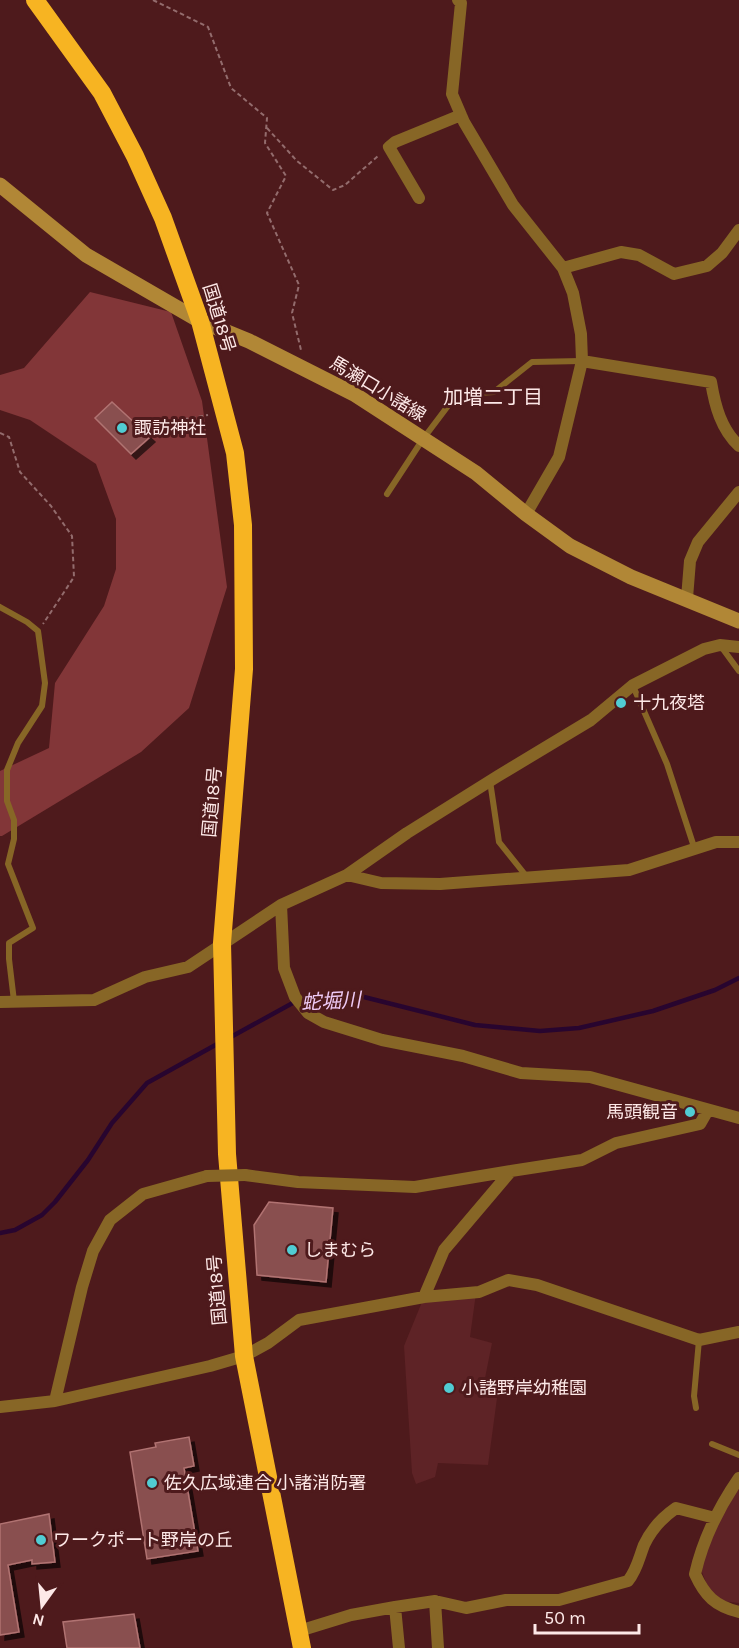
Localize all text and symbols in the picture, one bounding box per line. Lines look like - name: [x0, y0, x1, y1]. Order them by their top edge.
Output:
- street label: 国道18号: [198, 281, 240, 355]
- street label: 馬瀬口小諸線: [326, 352, 430, 426]
- district label: 加増二丁目: [443, 386, 543, 409]
- place label: 諏訪神社: [134, 417, 206, 439]
- marker: 諏訪神社: [115, 421, 129, 435]
- place label: 十九夜塔: [633, 692, 705, 714]
- marker: 十九夜塔: [614, 696, 628, 710]
- street label: 国道18号: [198, 766, 226, 838]
- water label: 蛇堀川: [300, 988, 364, 1015]
- place label: 馬頭観音: [606, 1101, 678, 1123]
- marker: 馬頭観音: [683, 1105, 697, 1119]
- place label: しまむら: [304, 1239, 376, 1261]
- marker: しまむら: [285, 1243, 299, 1257]
- street label: 国道18号: [203, 1254, 231, 1326]
- place label: 小諸野岸幼稚園: [461, 1377, 587, 1399]
- marker: 小諸野岸幼稚園: [442, 1381, 456, 1395]
- place label: 佐久広域連合 小諸消防署: [164, 1472, 366, 1494]
- marker: 佐久広域連合 小諸消防署: [145, 1476, 159, 1490]
- place label: ワークポート野岸の丘: [53, 1529, 233, 1551]
- marker: ワークポート野岸の丘: [34, 1533, 48, 1547]
- north arrow: [12, 1576, 72, 1636]
- scale bar: [535, 1597, 638, 1635]
- text: 50 m: [544, 1607, 586, 1629]
- text: N: [30, 1609, 46, 1631]

